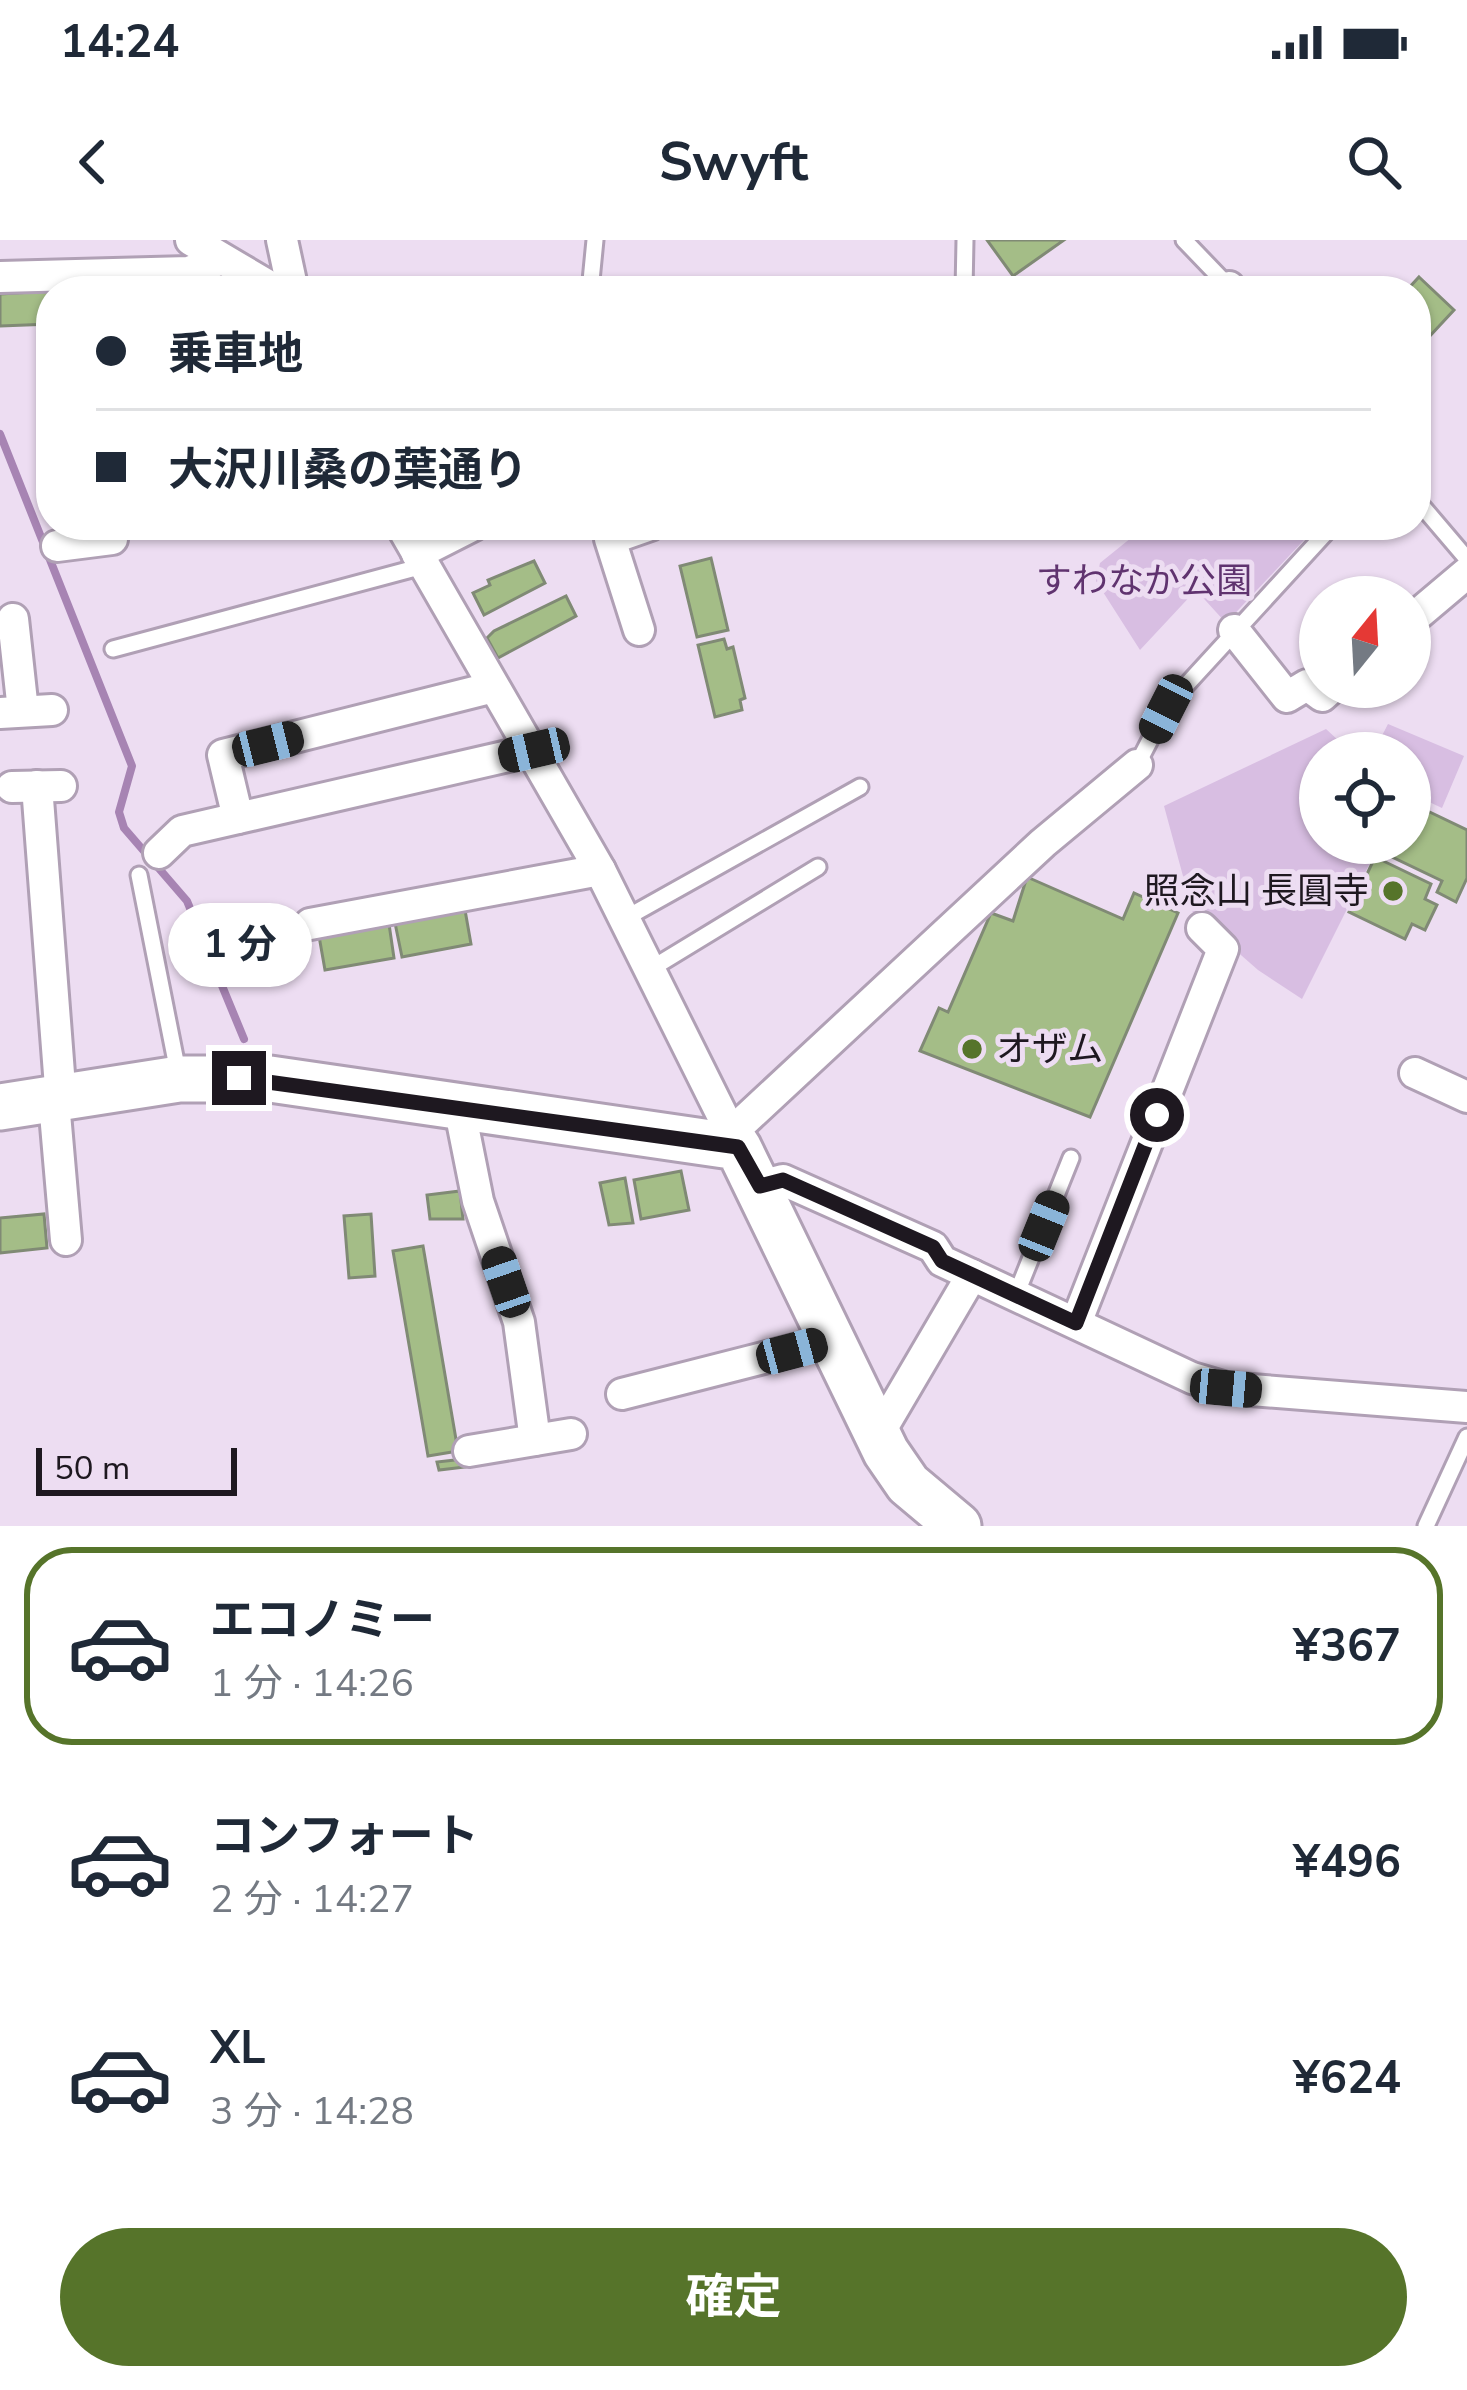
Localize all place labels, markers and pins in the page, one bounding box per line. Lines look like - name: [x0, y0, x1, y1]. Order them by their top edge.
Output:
- place label: 照念山 長圓寺: [1144, 867, 1369, 916]
- marker: 照念山 長圓寺: [1380, 878, 1406, 904]
- place label: オザム: [996, 1025, 1103, 1074]
- marker: オザム: [959, 1036, 985, 1062]

